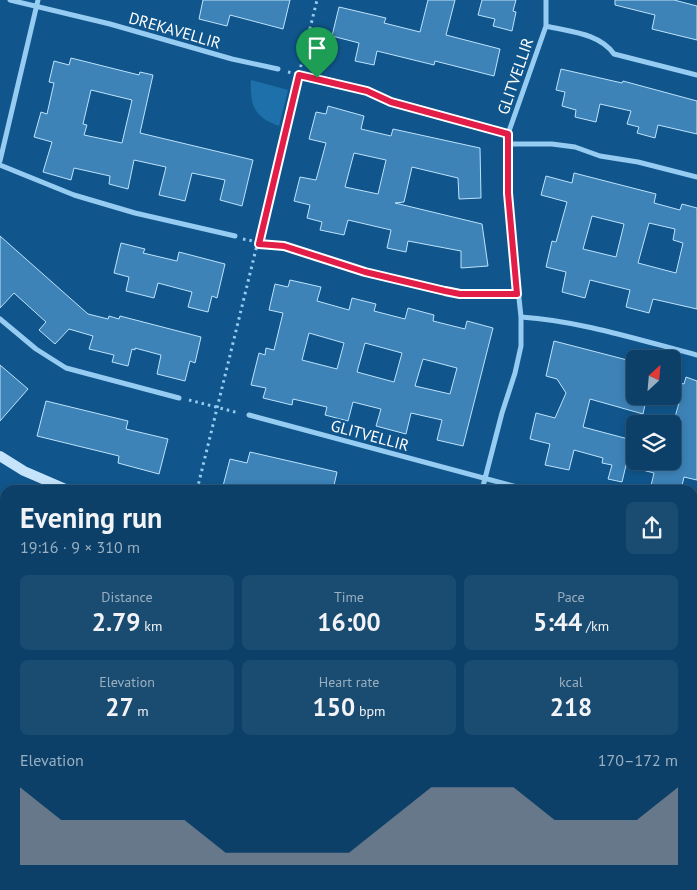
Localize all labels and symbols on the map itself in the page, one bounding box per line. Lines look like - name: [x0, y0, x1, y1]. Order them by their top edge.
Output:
- street label: DREKAVELLIR: [127, 7, 223, 53]
- pin: [296, 27, 338, 78]
- street label: GLITVELLIR: [493, 35, 537, 117]
- north arrow: [626, 350, 681, 405]
- street label: GLITVELLIR: [329, 415, 411, 455]

